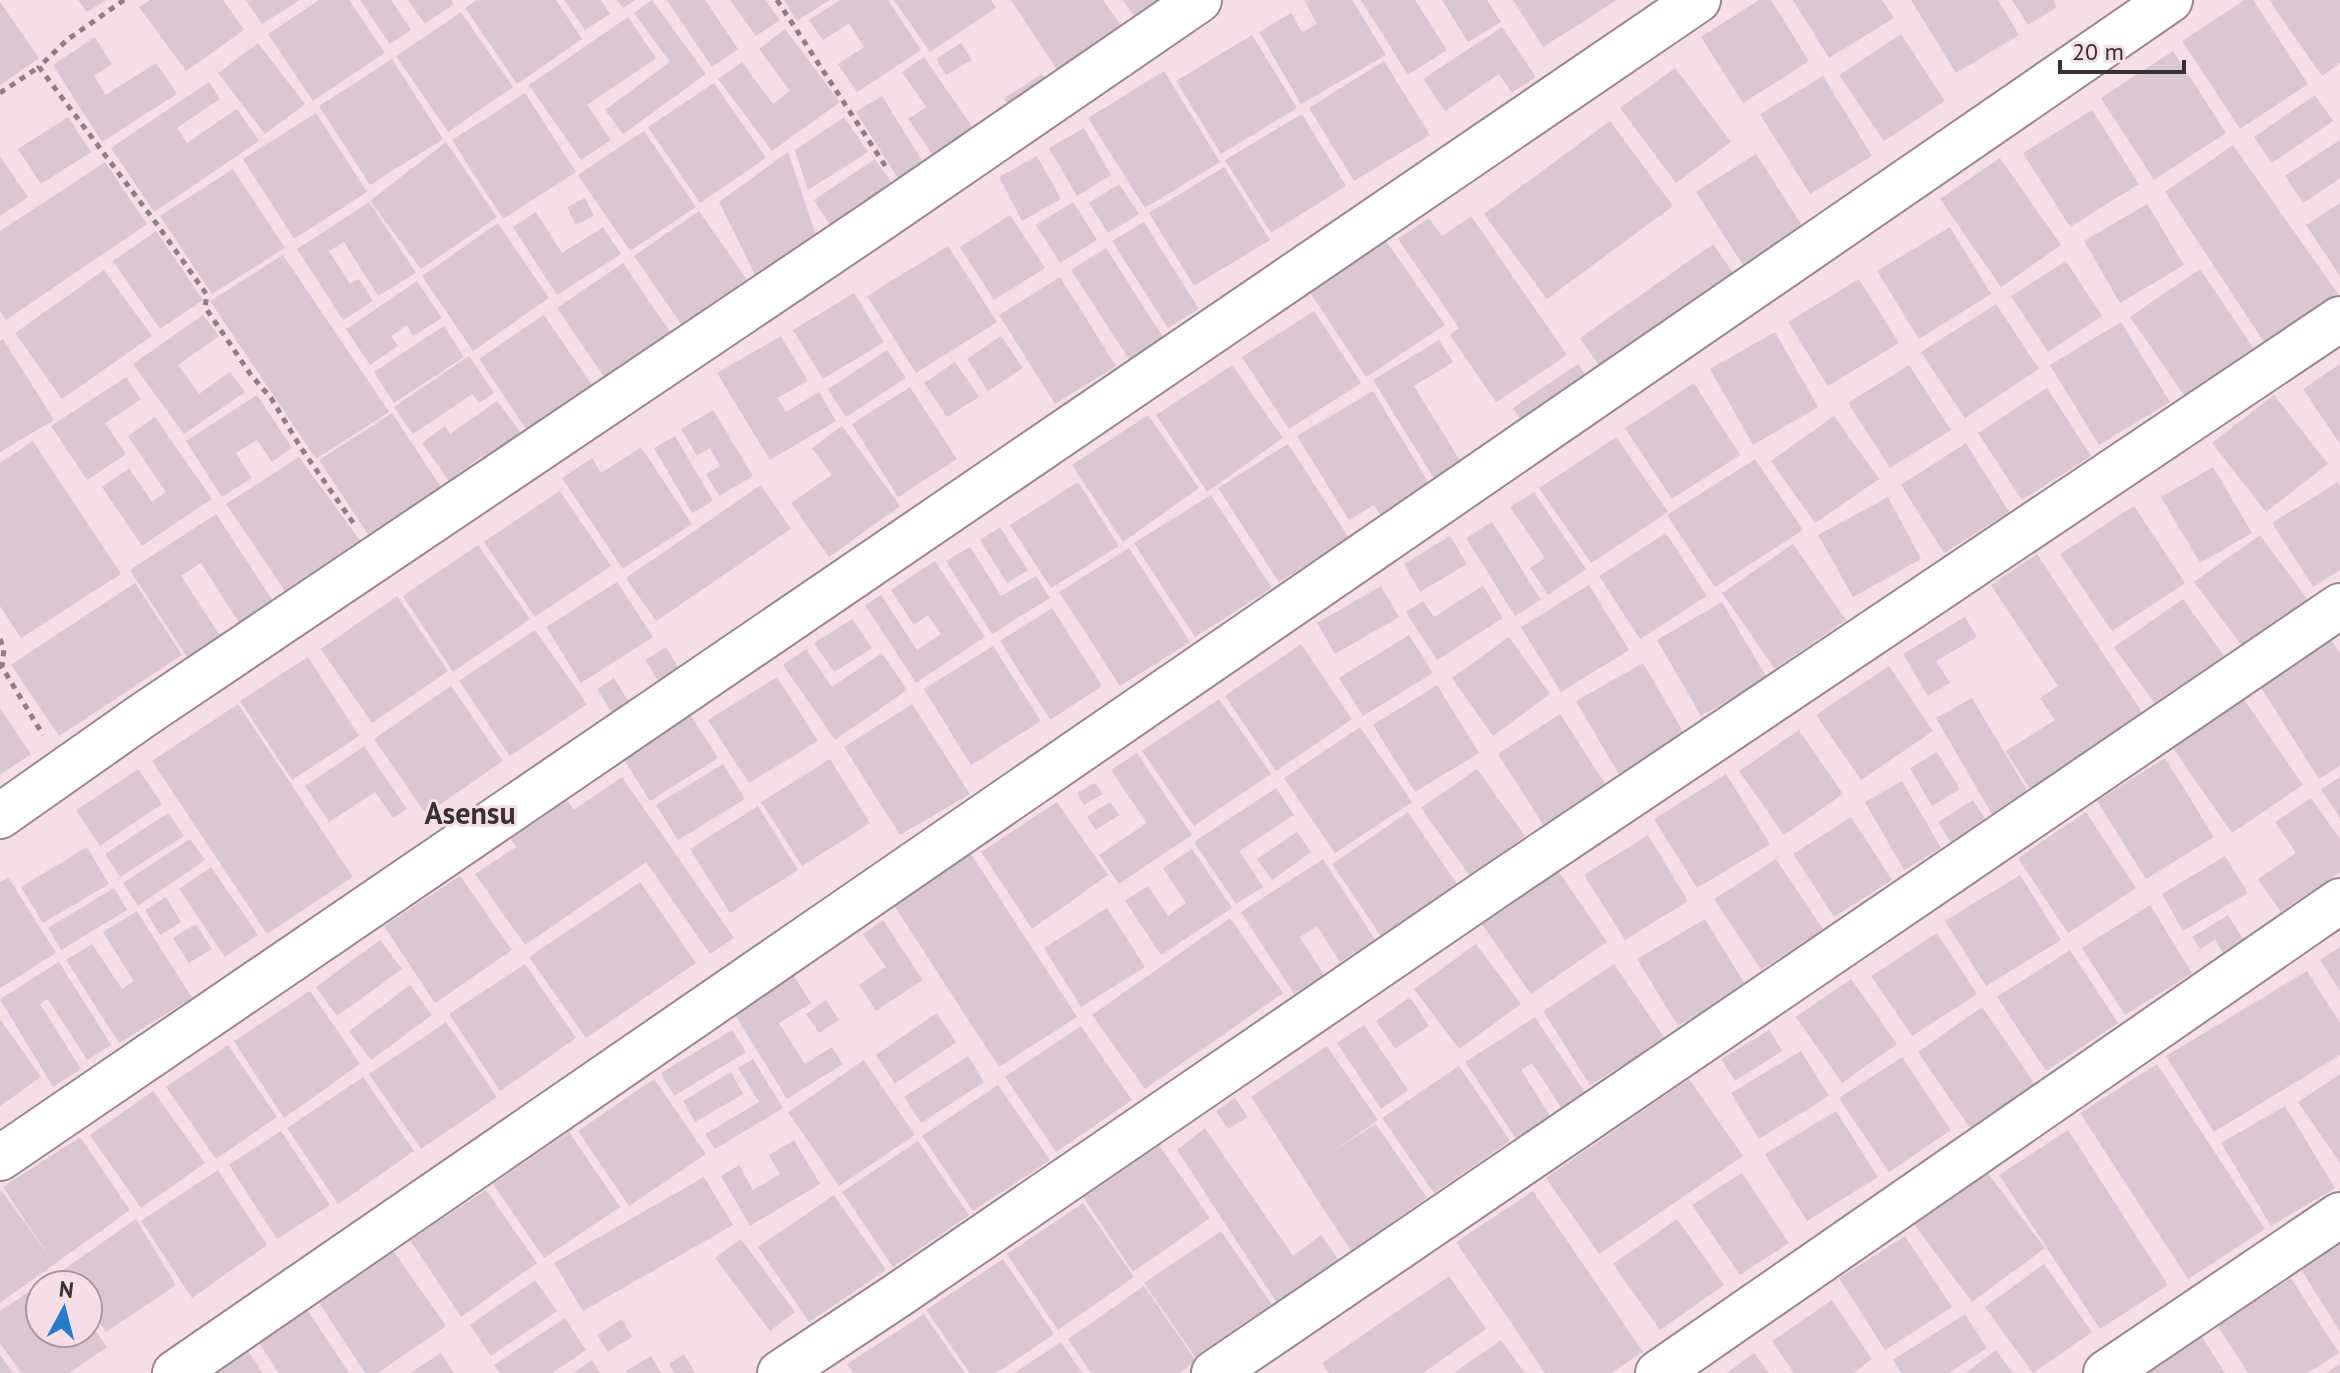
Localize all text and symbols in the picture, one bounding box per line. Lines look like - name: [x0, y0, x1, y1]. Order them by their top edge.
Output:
- scale bar: [2060, 24, 2184, 74]
- text: 20 m: [2072, 36, 2124, 67]
- district label: Asensu: [424, 793, 516, 832]
- north arrow: [24, 1269, 104, 1349]
- text: N: [58, 1274, 75, 1304]

